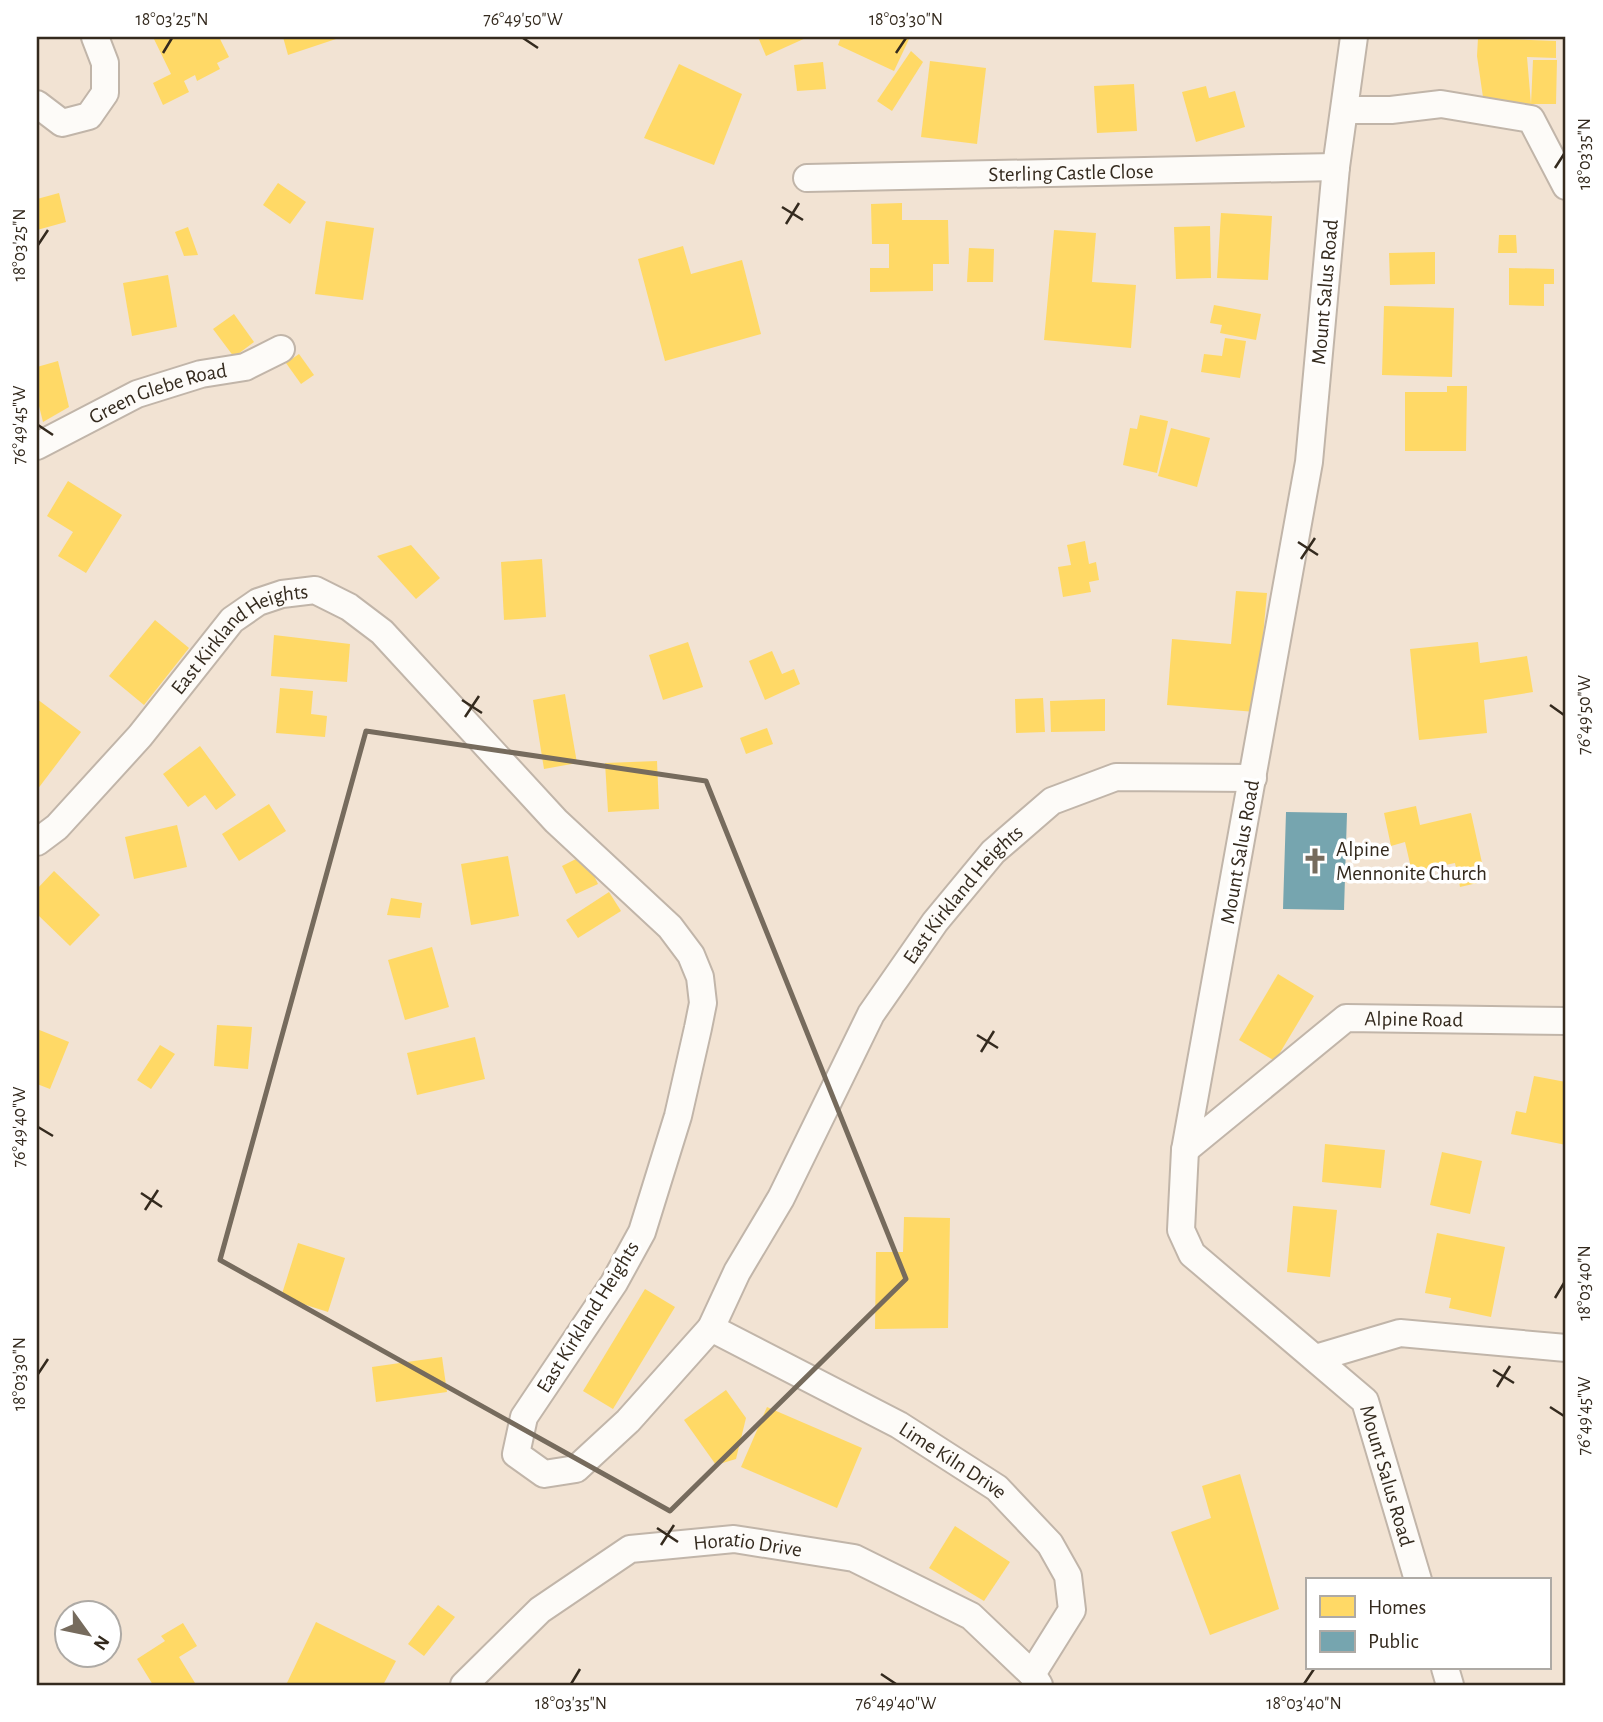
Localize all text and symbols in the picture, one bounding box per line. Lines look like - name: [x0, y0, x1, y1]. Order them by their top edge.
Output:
- text: 18°03'25"N: [136, 11, 208, 29]
- text: 76°49'50"W: [483, 11, 563, 29]
- text: 18°03'30"N: [869, 11, 943, 29]
- text: 18°03'35"N: [1576, 118, 1594, 190]
- street label: Sterling Castle Close: [988, 160, 1154, 185]
- text: 18°03'25"N: [11, 209, 29, 281]
- street label: Mount Salus Road: [1308, 218, 1342, 366]
- street label: Green Glebe Road: [86, 360, 228, 428]
- text: 76°49'45"W: [11, 386, 29, 464]
- street label: East Kirkland Heights: [167, 580, 309, 698]
- text: 76°49'50"W: [1576, 675, 1594, 755]
- street label: Mount Salus Road: [1217, 778, 1263, 926]
- street label: East Kirkland Heights: [899, 821, 1027, 968]
- place label: Alpine Mennonite Church: [1336, 839, 1487, 884]
- church icon: Alpine Mennonite Church: [1300, 846, 1330, 876]
- street label: Alpine Road: [1364, 1008, 1464, 1030]
- text: 76°49'40"W: [11, 1087, 29, 1167]
- street label: East Kirkland Heights: [533, 1237, 643, 1397]
- text: 18°03'40"N: [1576, 1245, 1594, 1321]
- text: 18°03'30"N: [11, 1337, 29, 1411]
- text: 76°49'45"W: [1576, 1377, 1594, 1455]
- street label: Mount Salus Road: [1356, 1403, 1418, 1549]
- street label: Lime Kiln Drive: [896, 1418, 1011, 1502]
- street label: Horatio Drive: [692, 1529, 804, 1560]
- legend: [1306, 1578, 1550, 1670]
- text: Homes: [1368, 1597, 1426, 1618]
- north arrow: [52, 1600, 122, 1670]
- text: Public: [1368, 1631, 1418, 1652]
- text: N: [89, 1632, 113, 1653]
- text: 18°03'35"N: [535, 1695, 607, 1713]
- text: 76°49'40"W: [856, 1695, 936, 1713]
- text: 18°03'40"N: [1266, 1695, 1342, 1713]

